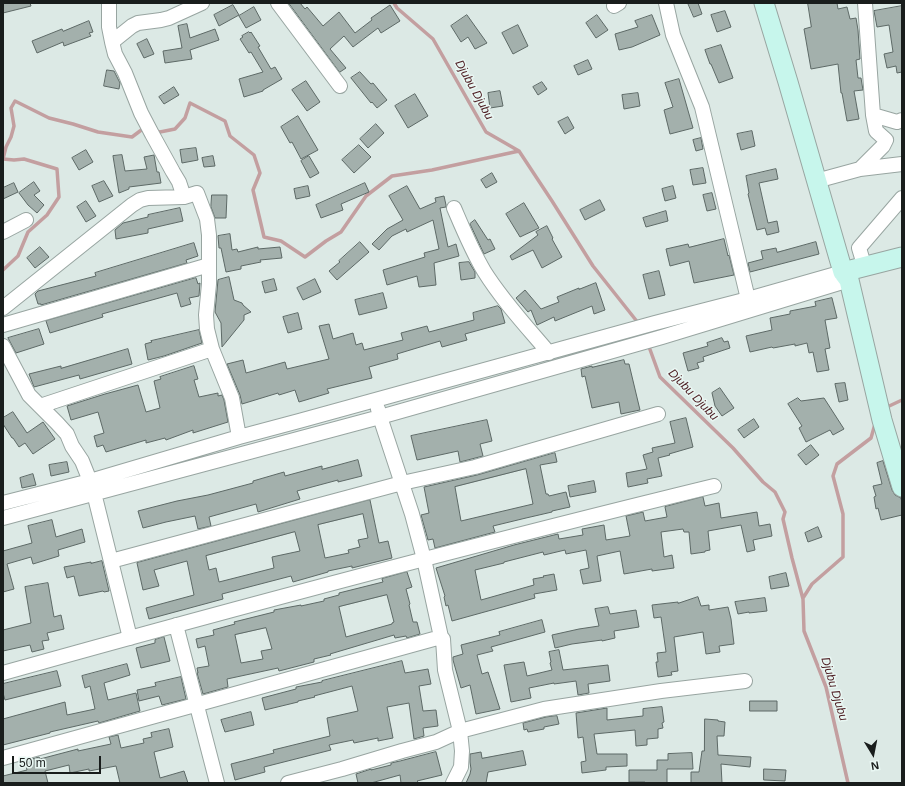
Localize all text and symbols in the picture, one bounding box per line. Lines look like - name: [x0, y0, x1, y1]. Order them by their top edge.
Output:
- water label: Djubu Djubu: [452, 58, 496, 122]
- water label: Djubu Djubu: [665, 366, 721, 424]
- water label: Djubu Djubu: [817, 655, 851, 723]
- north arrow: [853, 734, 893, 774]
- scale bar: [14, 748, 103, 774]
- text: 50 m: [19, 756, 46, 770]
- text: N: [870, 759, 880, 772]

